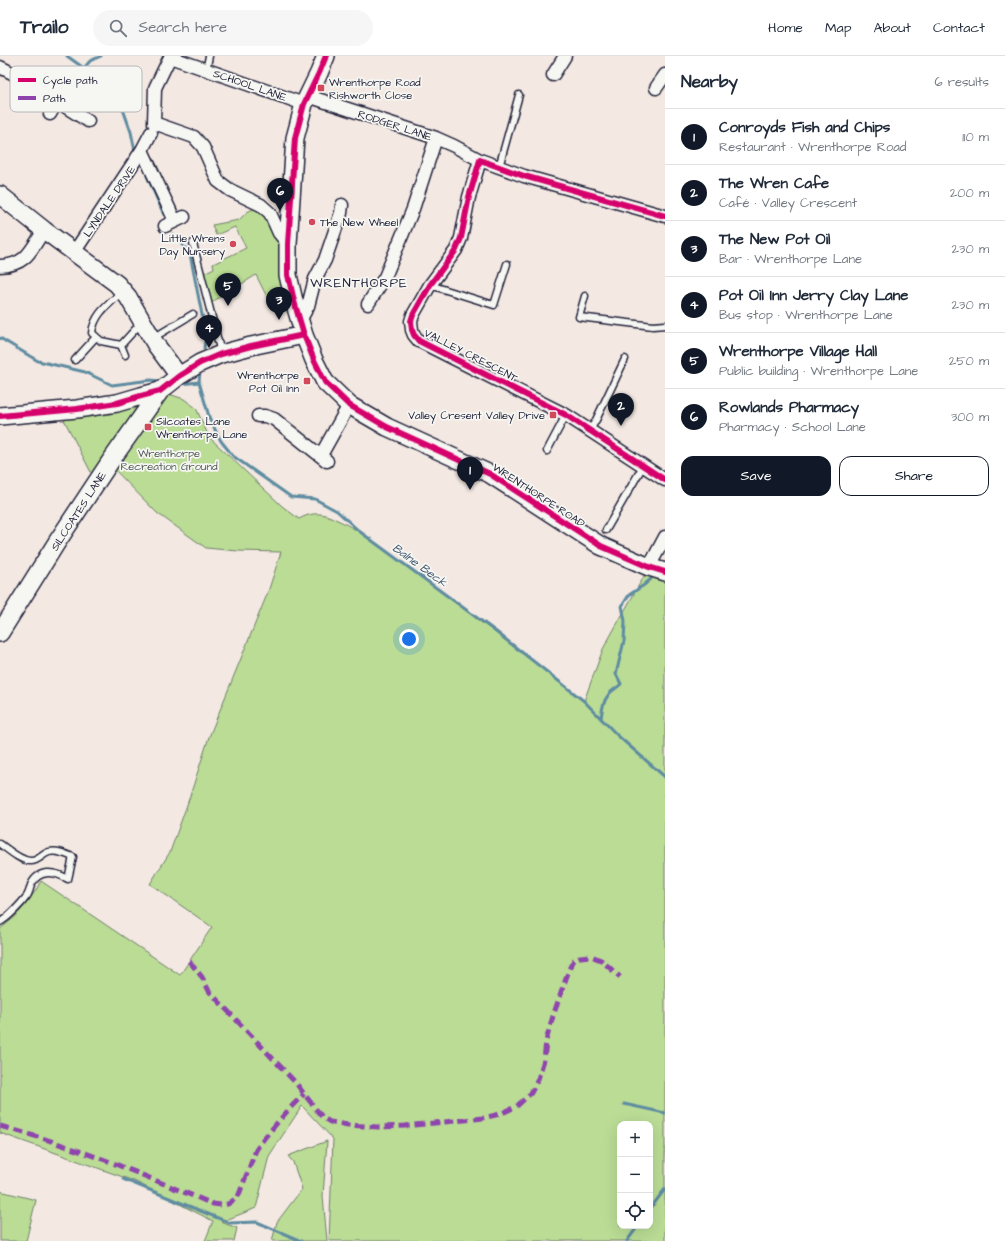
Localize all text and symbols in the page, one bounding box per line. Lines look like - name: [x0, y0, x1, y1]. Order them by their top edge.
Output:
- search box: [93, 10, 373, 46]
- text: Trailo: [20, 14, 69, 41]
- icon: search: [107, 17, 129, 39]
- text: Search here: [139, 17, 227, 38]
- text: Home: [768, 18, 803, 38]
- text: Map: [825, 18, 851, 38]
- text: About: [873, 18, 911, 38]
- text: Contact: [933, 18, 985, 38]
- legend: [10, 66, 142, 112]
- street label: SCHOOL LANE: [211, 66, 289, 105]
- text: Nearby: [681, 70, 738, 94]
- text: Cycle path: [43, 73, 98, 89]
- text: 6 results: [934, 73, 989, 91]
- place label: Wrenthorpe Road Rishworth Close: [329, 75, 421, 103]
- marker: Wrenthorpe Road Rishworth Close: [316, 83, 326, 93]
- text: Path: [43, 91, 66, 106]
- street label: RODGER LANE: [356, 106, 434, 145]
- text: Conroyds Fish and Chips: [719, 117, 890, 138]
- text: 1: [693, 128, 695, 146]
- text: 110 m: [962, 128, 989, 146]
- text: Restaurant · Wrenthorpe Road: [719, 138, 907, 156]
- street label: LYNDALE DRIVE: [80, 162, 139, 240]
- text: The Wren Cafe: [719, 173, 829, 194]
- pin: 6: [267, 178, 293, 211]
- text: 2: [690, 184, 698, 202]
- text: 200 m: [950, 184, 989, 202]
- text: Café · Valley Crescent: [719, 194, 857, 212]
- place label: The New Wheel: [320, 215, 398, 230]
- marker: The New Wheel: [307, 217, 317, 227]
- text: The New Pot Oil: [719, 229, 830, 250]
- place label: Little Wrens Day Nursery: [160, 231, 225, 260]
- marker: Little Wrens Day Nursery: [228, 239, 238, 249]
- text: 3: [691, 240, 697, 258]
- text: 230 m: [951, 240, 989, 258]
- text: Bar · Wrenthorpe Lane: [719, 250, 862, 268]
- pin: 5: [215, 273, 241, 306]
- district label: WRENTHORPE: [310, 274, 408, 292]
- text: Pot Oil Inn Jerry Clay Lane: [719, 285, 908, 306]
- pin: 3: [266, 287, 292, 320]
- text: 4: [690, 296, 698, 314]
- text: 230 m: [951, 296, 989, 314]
- text: Bus stop · Wrenthorpe Lane: [719, 306, 893, 324]
- pin: 4: [196, 315, 222, 348]
- street label: VALLEY CRESCENT: [421, 325, 520, 386]
- text: Wrenthorpe Village Hall: [719, 341, 877, 362]
- text: 5: [689, 352, 699, 370]
- text: 250 m: [949, 352, 989, 370]
- text: Public building · Wrenthorpe Lane: [719, 362, 918, 380]
- place label: Wrenthorpe Pot Oil Inn: [237, 368, 299, 396]
- marker: Wrenthorpe Pot Oil Inn: [302, 376, 312, 386]
- pin: 2: [608, 393, 634, 426]
- text: Rowlands Pharmacy: [719, 397, 859, 418]
- place label: Valley Cresent Valley Drive: [408, 408, 545, 424]
- text: 6: [690, 408, 698, 426]
- text: 300 m: [951, 408, 989, 426]
- marker: Valley Cresent Valley Drive: [548, 410, 558, 420]
- place label: Silcoates Lane Wrenthorpe Lane: [156, 414, 247, 442]
- text: Pharmacy · School Lane: [719, 418, 866, 436]
- marker: Silcoates Lane Wrenthorpe Lane: [143, 422, 153, 432]
- park label: Wrenthorpe Recreation Ground: [120, 446, 218, 474]
- button: Save: [681, 456, 831, 496]
- button: Share: [839, 456, 989, 496]
- pin: 1: [457, 457, 483, 490]
- street label: WRENTHORPE ROAD: [490, 460, 588, 531]
- street label: SILCOATES LANE: [47, 468, 110, 554]
- water label: Balne Beck: [389, 540, 451, 591]
- your location: [399, 629, 419, 649]
- map controls: [617, 1121, 653, 1229]
- button: +: [617, 1121, 653, 1157]
- button: −: [617, 1157, 653, 1193]
- button: locate: [617, 1193, 653, 1229]

